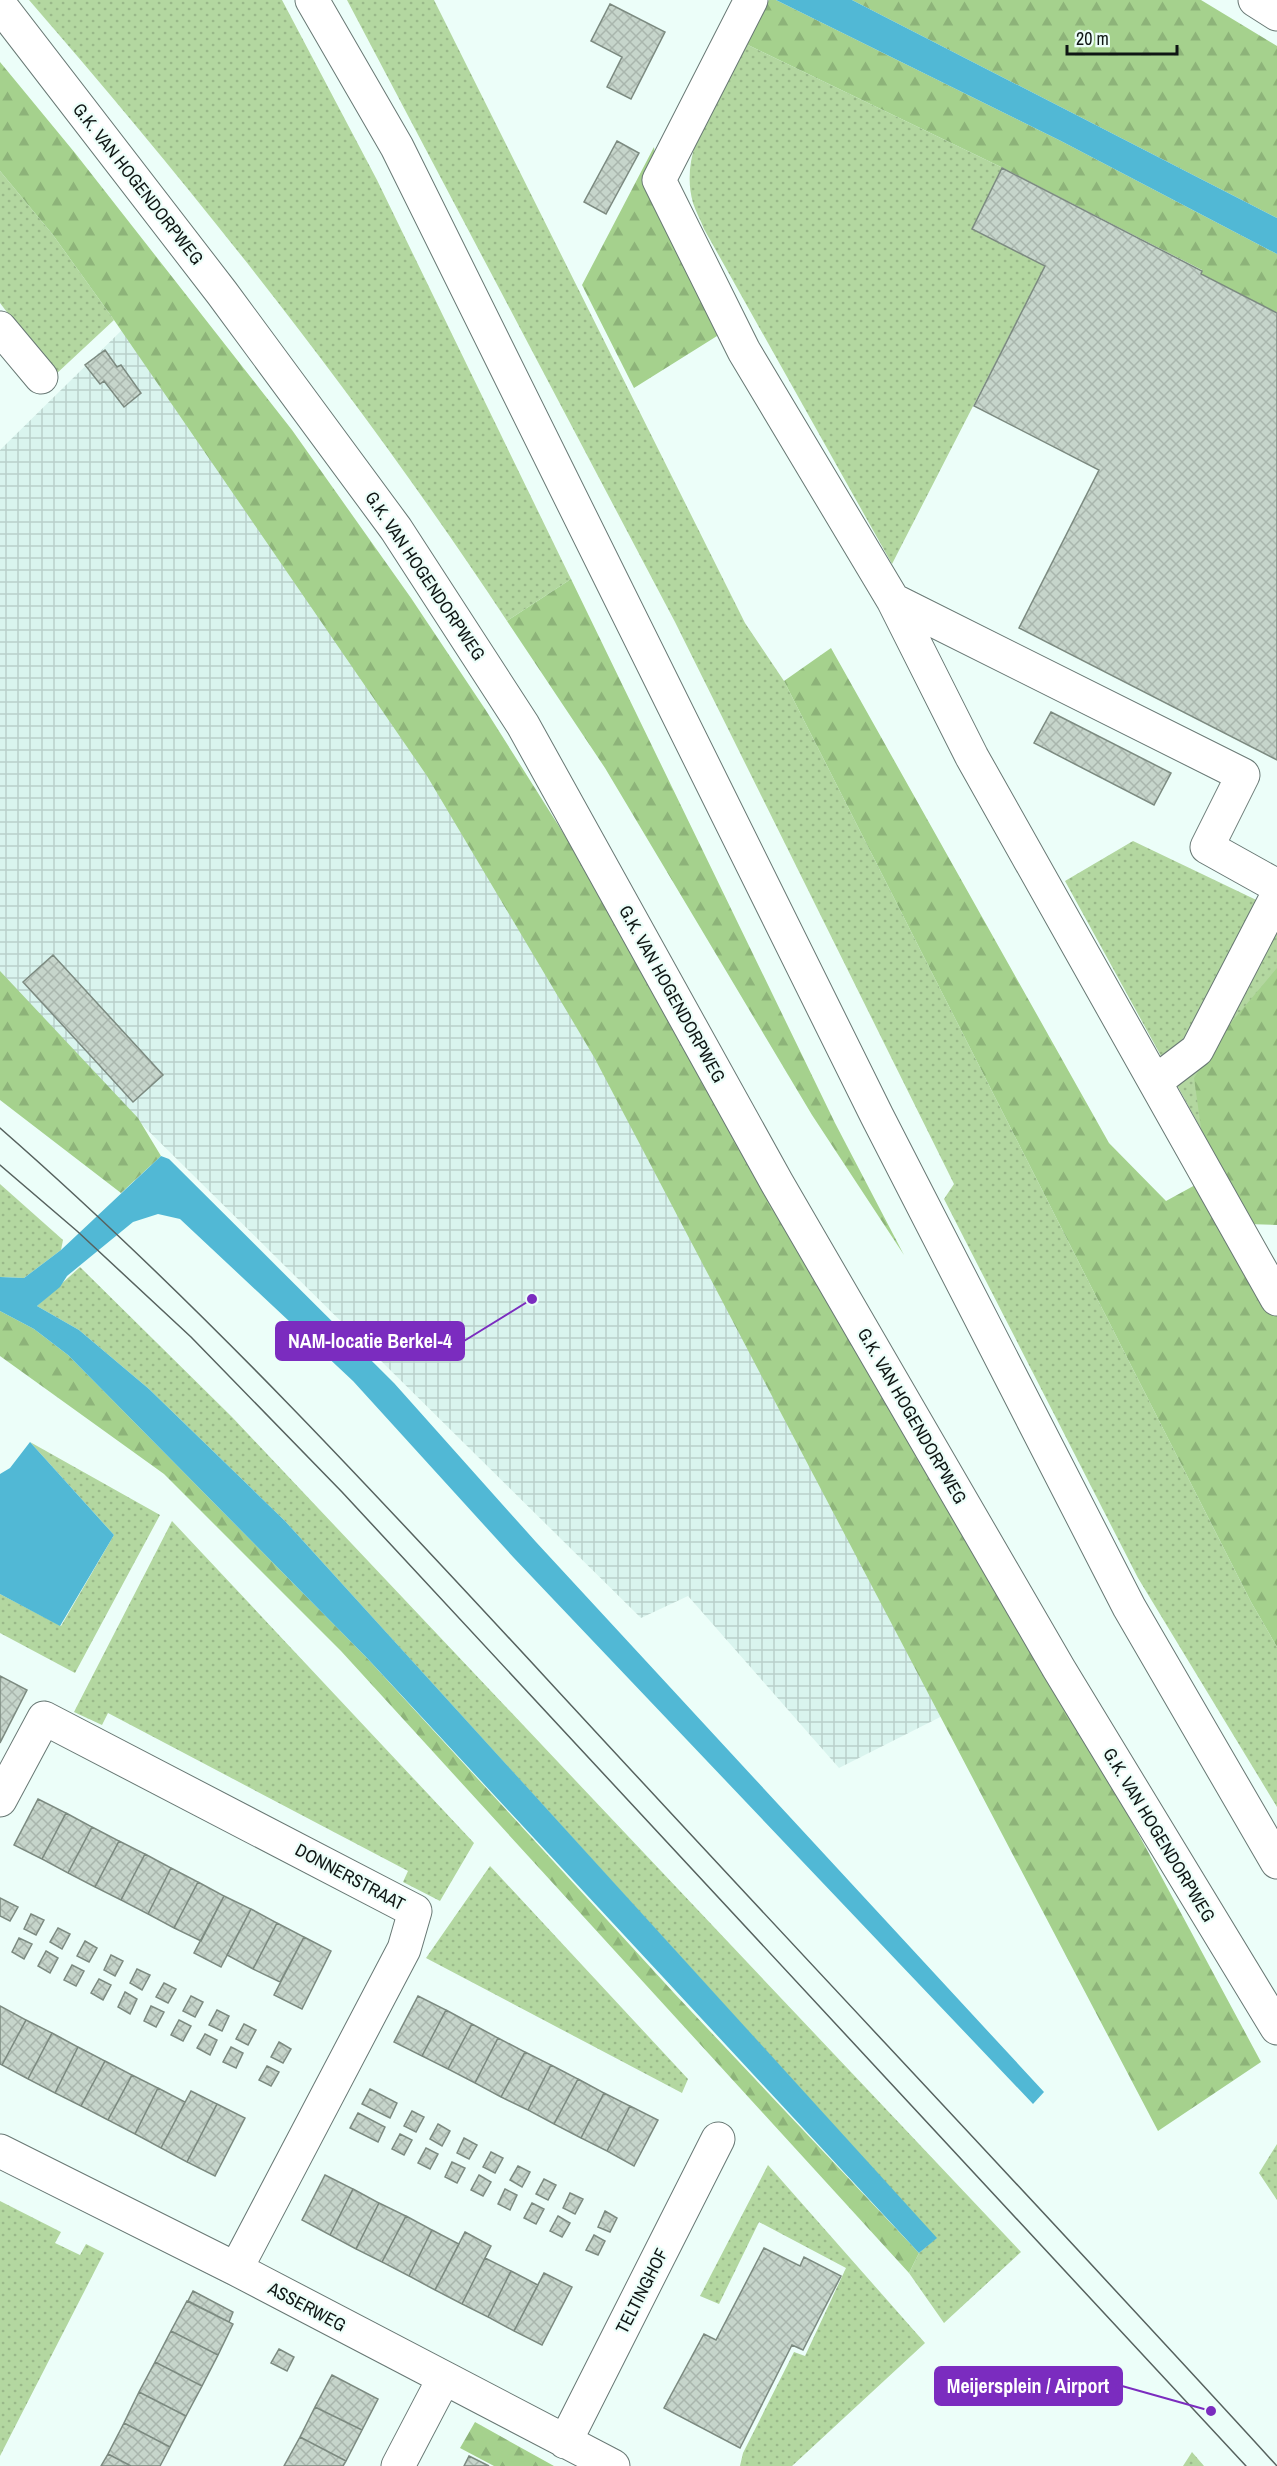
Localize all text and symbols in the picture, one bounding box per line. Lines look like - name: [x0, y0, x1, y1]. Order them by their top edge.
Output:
- scale bar: [1067, 18, 1176, 56]
- text: 20 m: [1076, 26, 1109, 51]
- street label: G.K. VAN HOGENDORPWEG: [67, 98, 210, 270]
- street label: G.K. VAN HOGENDORPWEG: [359, 486, 491, 665]
- street label: G.K. VAN HOGENDORPWEG: [613, 901, 732, 1087]
- callout: NAM-locatie Berkel-4: [276, 1322, 464, 1360]
- street label: G.K. VAN HOGENDORPWEG: [852, 1323, 973, 1508]
- text: NAM-locatie Berkel-4: [288, 1327, 452, 1354]
- street label: G.K. VAN HOGENDORPWEG: [1097, 1743, 1221, 1926]
- street label: DONNERSTRAAT: [291, 1837, 410, 1916]
- street label: TELTINGHOF: [609, 2244, 674, 2338]
- street label: ASSERWEG: [263, 2275, 351, 2338]
- callout: Meijersplein / Airport: [935, 2367, 1122, 2405]
- text: Meijersplein / Airport: [947, 2372, 1110, 2399]

